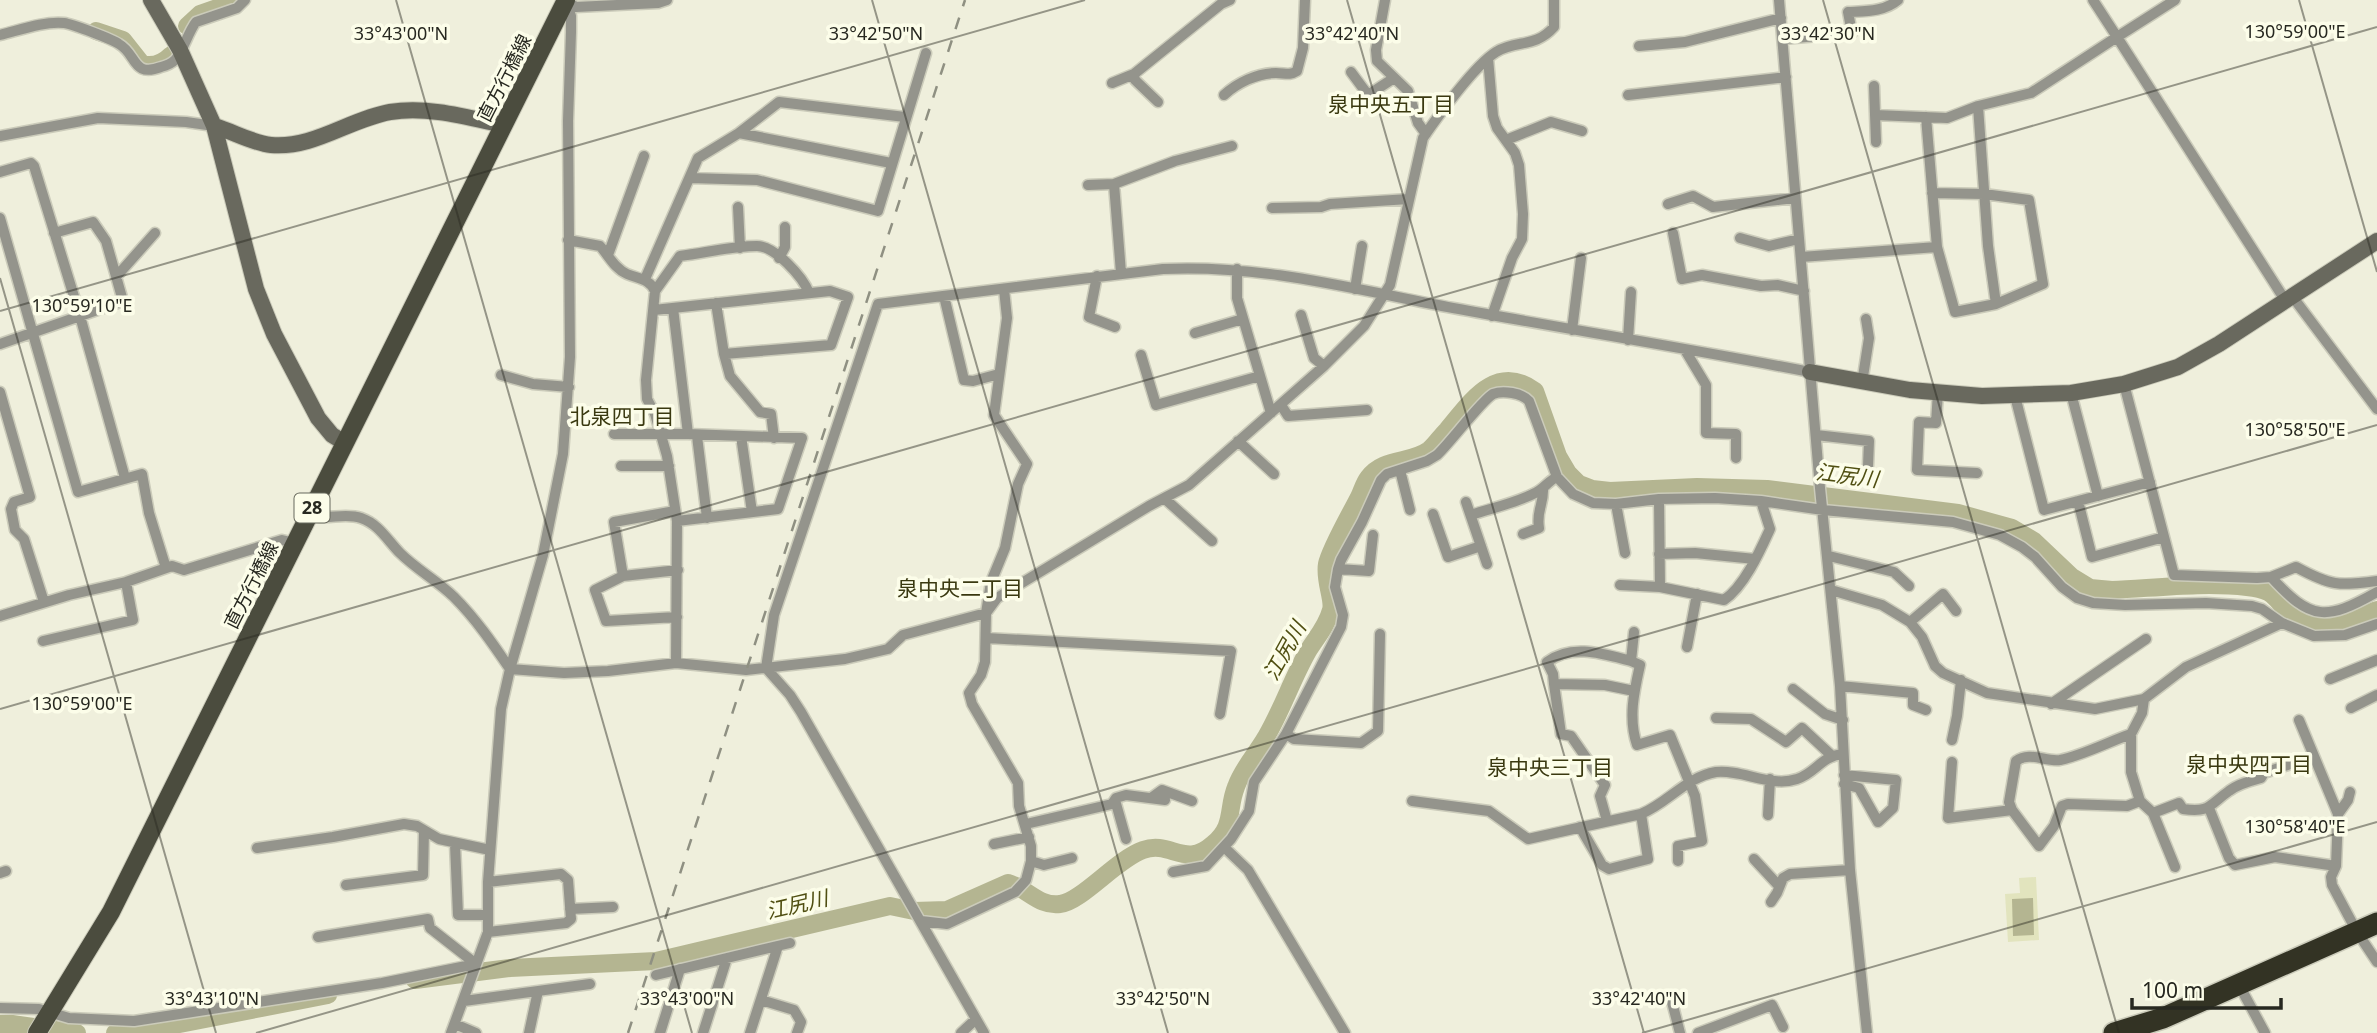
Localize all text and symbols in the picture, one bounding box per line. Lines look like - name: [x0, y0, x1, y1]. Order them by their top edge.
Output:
- text: 130°59'00"E: [2244, 19, 2346, 43]
- text: 33°43'00"N: [354, 21, 448, 45]
- text: 33°42'50"N: [829, 21, 923, 45]
- text: 33°42'40"N: [1305, 21, 1399, 45]
- text: 33°42'30"N: [1781, 21, 1875, 45]
- street label: 直方行橋線: [471, 30, 537, 126]
- district label: 泉中央五丁目: [1328, 90, 1454, 118]
- text: 130°59'10"E: [31, 293, 133, 317]
- district label: 北泉四丁目: [570, 402, 675, 430]
- text: 130°58'50"E: [2244, 417, 2346, 441]
- water label: 江尻川: [1814, 457, 1882, 493]
- road number: 28: [294, 494, 330, 522]
- street label: 直方行橋線: [218, 537, 284, 633]
- district label: 泉中央二丁目: [897, 574, 1023, 602]
- water label: 江尻川: [1257, 614, 1313, 685]
- text: 130°59'00"E: [31, 691, 133, 715]
- district label: 泉中央四丁目: [2186, 750, 2312, 778]
- district label: 泉中央三丁目: [1487, 753, 1613, 781]
- text: 130°58'40"E: [2244, 814, 2346, 838]
- water label: 江尻川: [763, 883, 833, 925]
- scale bar: [2132, 967, 2281, 1011]
- text: 100 m: [2142, 976, 2203, 1004]
- text: 33°43'10"N: [165, 986, 259, 1010]
- text: 33°43'00"N: [640, 986, 734, 1010]
- text: 33°42'50"N: [1116, 986, 1210, 1010]
- text: 33°42'40"N: [1592, 986, 1686, 1010]

